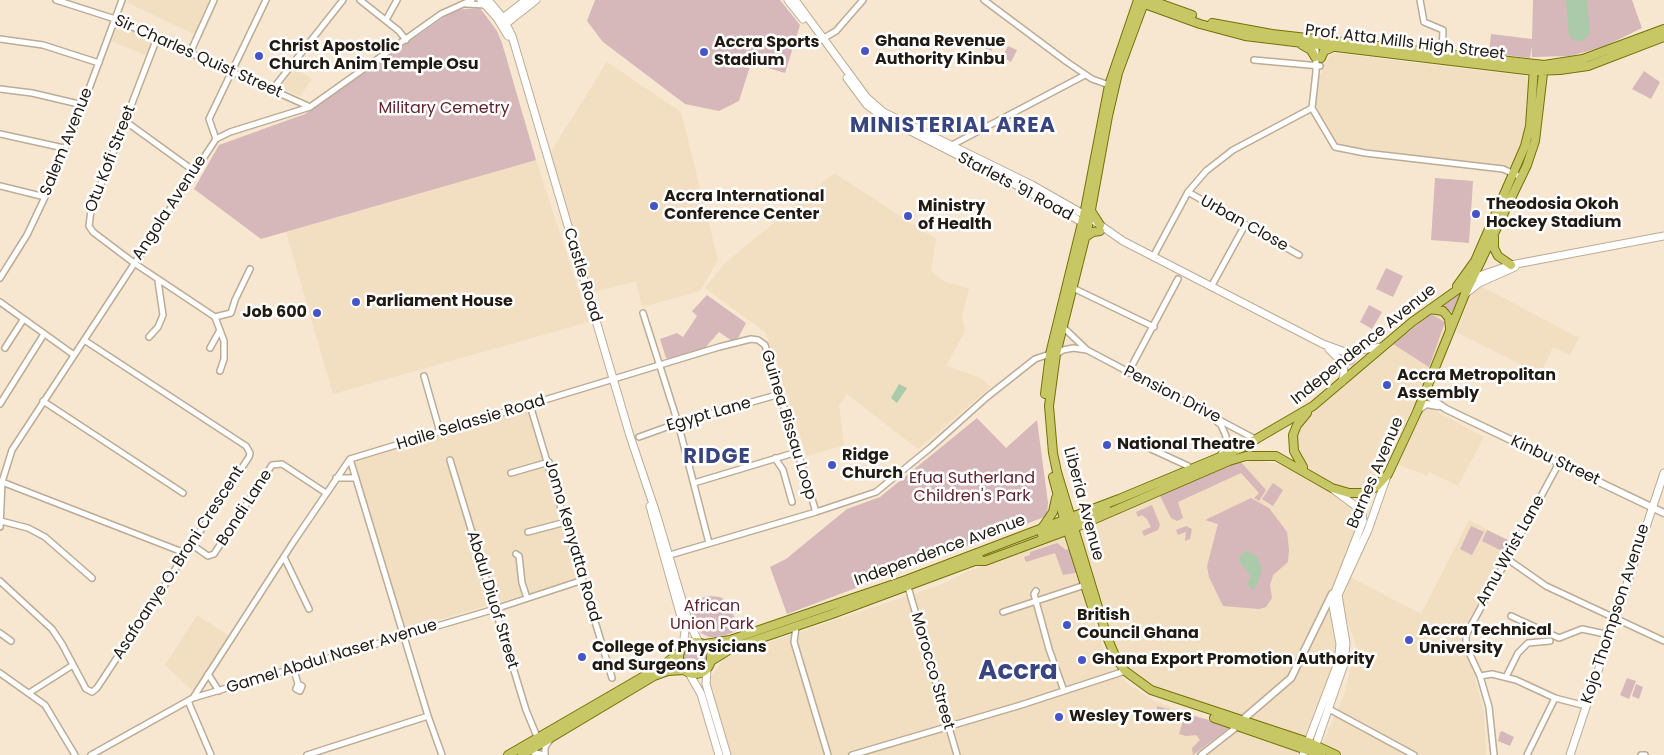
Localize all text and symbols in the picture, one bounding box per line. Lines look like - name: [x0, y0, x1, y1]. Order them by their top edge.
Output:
- street label: Sir Charles Quist Street: [111, 11, 285, 103]
- street label: Prof. Atta Mills High Street: [1304, 21, 1506, 65]
- place label: Ghana Revenue Authority Kinbu: [875, 32, 1005, 70]
- place label: Accra Sports Stadium: [714, 33, 819, 71]
- place label: Christ Apostolic Church Anim Temple Osu: [269, 37, 478, 75]
- marker: Ghana Revenue Authority Kinbu: [859, 45, 871, 57]
- marker: Accra Sports Stadium: [698, 46, 710, 58]
- marker: Christ Apostolic Church Anim Temple Osu: [253, 50, 265, 62]
- street label: Salem Avenue: [37, 85, 97, 199]
- park label: Military Cemetry: [379, 99, 509, 119]
- street label: Otu Kofi Street: [82, 103, 140, 215]
- district label: MINISTERIAL AREA: [848, 114, 1058, 140]
- street label: Starlets '91 Road: [954, 148, 1076, 226]
- street label: Angola Avenue: [129, 152, 211, 264]
- place label: Accra International Conference Center: [664, 187, 824, 225]
- street label: Urban Close: [1197, 192, 1291, 256]
- place label: Theodosia Okoh Hockey Stadium: [1486, 195, 1621, 233]
- place label: Ministry of Health: [918, 197, 992, 235]
- marker: Accra International Conference Center: [648, 200, 660, 212]
- marker: Theodosia Okoh Hockey Stadium: [1470, 208, 1482, 220]
- marker: Ministry of Health: [902, 210, 914, 222]
- street label: Castle Road: [559, 226, 605, 324]
- street label: Independence Avenue: [1288, 281, 1440, 409]
- place label: Parliament House: [366, 292, 513, 312]
- marker: Parliament House: [350, 296, 362, 308]
- place label: Job 600: [242, 303, 307, 323]
- marker: Job 600: [311, 307, 323, 319]
- street label: Guinea Bissau Loop: [756, 348, 820, 502]
- street label: Pension Drive: [1120, 362, 1224, 428]
- place label: Accra Metropolitan Assembly: [1397, 366, 1556, 404]
- marker: Accra Metropolitan Assembly: [1381, 379, 1393, 391]
- street label: Haile Selassie Road: [394, 391, 548, 455]
- street label: Egypt Lane: [665, 394, 753, 436]
- street label: Barnes Avenue: [1344, 414, 1408, 532]
- street label: Kinbu Street: [1507, 432, 1603, 490]
- place label: National Theatre: [1117, 435, 1255, 455]
- marker: National Theatre: [1101, 439, 1113, 451]
- district label: RIDGE: [683, 445, 751, 471]
- street label: Liberia Avenue: [1059, 445, 1107, 563]
- place label: Ridge Church: [842, 446, 903, 484]
- street label: Jomo Kenyatta Road: [540, 458, 604, 624]
- marker: Ridge Church: [826, 459, 838, 471]
- street label: Asafoanye O. Broni Crescent: [109, 463, 249, 663]
- street label: Bondi Lane: [213, 466, 277, 550]
- park label: Efua Sutherland Children's Park: [909, 469, 1035, 507]
- street label: Amu Wrist Lane: [1473, 492, 1549, 610]
- street label: Independence Avenue: [852, 511, 1028, 591]
- street label: Kojo Thompson Avenue: [1578, 522, 1654, 706]
- street label: Abdul Diuof Street: [462, 529, 522, 671]
- park label: African Union Park: [670, 597, 754, 635]
- place label: British Council Ghana: [1077, 606, 1199, 644]
- street label: Morocco Street: [906, 610, 958, 732]
- street label: Gamel Abdul Naser Avenue: [224, 616, 440, 698]
- marker: British Council Ghana: [1061, 619, 1073, 631]
- place label: Accra Technical University: [1419, 621, 1552, 659]
- marker: Accra Technical University: [1403, 634, 1415, 646]
- place label: College of Physicians and Surgeons: [592, 638, 767, 676]
- place label: Ghana Export Promotion Authority: [1092, 650, 1375, 670]
- marker: College of Physicians and Surgeons: [576, 651, 588, 663]
- marker: Ghana Export Promotion Authority: [1076, 654, 1088, 666]
- district label: Accra: [978, 656, 1058, 688]
- place label: Wesley Towers: [1069, 707, 1192, 727]
- marker: Wesley Towers: [1053, 711, 1065, 723]

